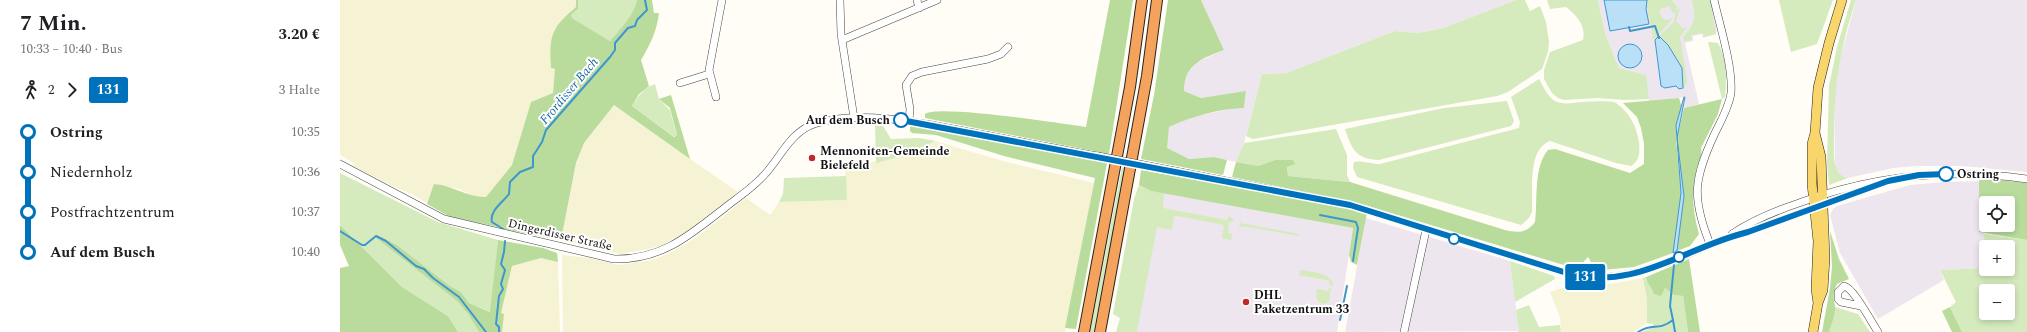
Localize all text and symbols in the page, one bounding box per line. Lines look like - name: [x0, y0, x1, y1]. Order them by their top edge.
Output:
- text: 7 Min.: [20, 7, 87, 40]
- text: 3.20 €: [279, 23, 320, 46]
- text: 10:33 – 10:40 · Bus: [20, 39, 123, 59]
- water label: Frordisser Bach: [535, 53, 603, 129]
- icon: walk: [20, 79, 42, 101]
- icon: forward: [61, 79, 83, 101]
- text: 131: [97, 79, 120, 100]
- text: 2: [48, 80, 55, 100]
- text: 3 Halte: [279, 80, 320, 100]
- place label: Auf dem Busch: [806, 111, 891, 130]
- marker: Auf dem Busch: [893, 112, 909, 128]
- text: Ostring: [50, 121, 103, 144]
- text: 10:35: [291, 122, 320, 142]
- place label: Mennoniten-Gemeinde Bielefeld: [820, 142, 950, 175]
- marker: Mennoniten-Gemeinde Bielefeld: [807, 153, 817, 163]
- text: Niedernholz: [50, 161, 133, 184]
- text: 10:36: [291, 162, 320, 182]
- place label: Ostring: [1957, 165, 1999, 184]
- marker: Ostring: [1938, 166, 1954, 182]
- map controls: [1979, 196, 2015, 320]
- button: locate: [1979, 196, 2015, 232]
- text: Postfrachtzentrum: [50, 201, 175, 224]
- text: 10:37: [291, 202, 320, 222]
- street label: Dingerdisser Straße: [506, 214, 614, 256]
- unlabelled marker: [1448, 233, 1460, 245]
- button: +: [1979, 240, 2015, 276]
- text: Auf dem Busch: [50, 241, 155, 264]
- text: 10:40: [291, 242, 320, 262]
- unlabelled marker: [1673, 251, 1685, 263]
- line badge: 131: [1562, 264, 1608, 290]
- text: 131: [1573, 266, 1597, 287]
- button: −: [1979, 284, 2015, 320]
- place label: DHL Paketzentrum 33: [1254, 286, 1350, 319]
- marker: DHL Paketzentrum 33: [1241, 297, 1251, 307]

